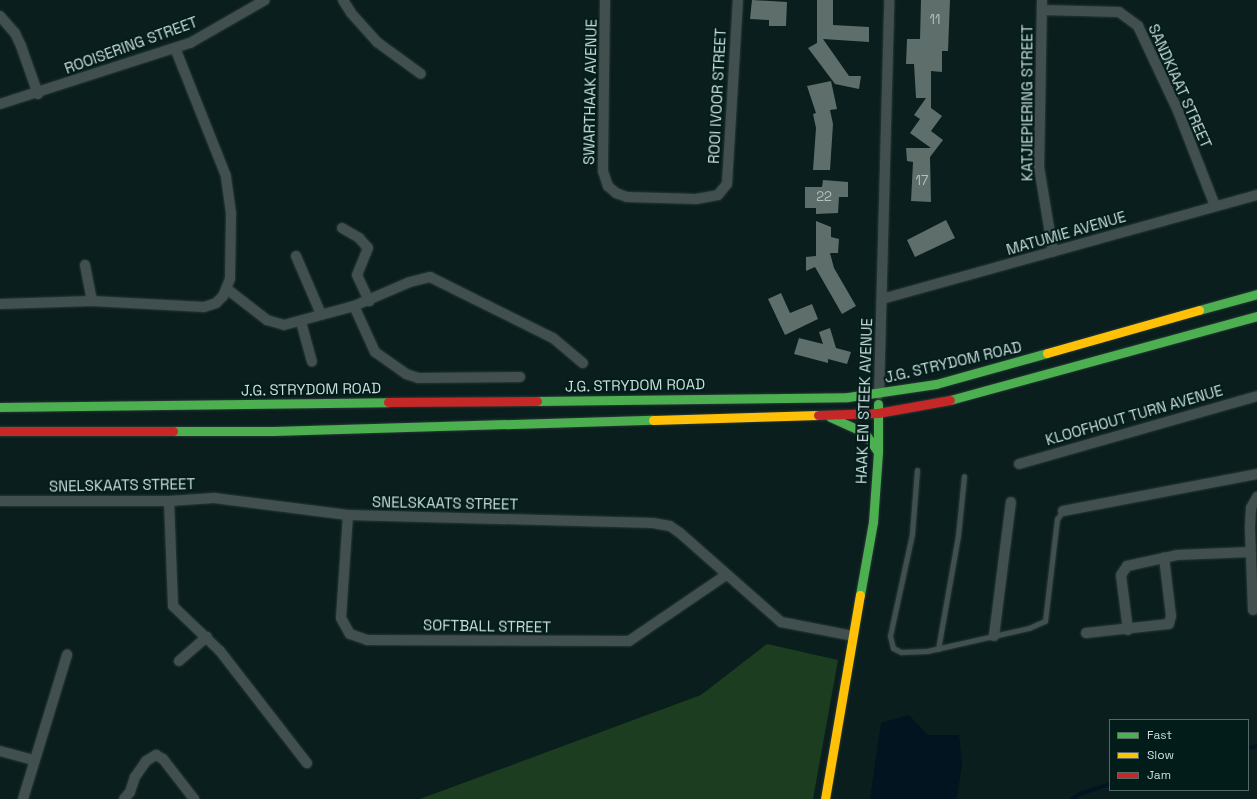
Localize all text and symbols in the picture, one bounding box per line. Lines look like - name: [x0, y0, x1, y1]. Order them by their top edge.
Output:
- house number: 11: [930, 12, 940, 28]
- street label: ROOISERING STREET: [62, 13, 200, 77]
- street label: SWARTHAAK AVENUE: [580, 19, 600, 165]
- street label: SANDKIAAT STREET: [1144, 21, 1216, 151]
- street label: KATJIEPIERING STREET: [1018, 25, 1036, 181]
- street label: ROOI IVOOR STREET: [704, 28, 730, 164]
- house number: 17: [916, 173, 928, 189]
- house number: 22: [816, 189, 832, 205]
- street label: MATUMIE AVENUE: [1004, 207, 1128, 259]
- street label: HAAK EN STEEK AVENUE: [852, 318, 876, 484]
- street label: J.G. STRYDOM ROAD: [882, 337, 1024, 387]
- street label: J.G. STRYDOM ROAD: [565, 375, 705, 395]
- street label: J.G. STRYDOM ROAD: [241, 379, 381, 399]
- street label: KLOOFHOUT TURN AVENUE: [1043, 381, 1225, 449]
- street label: SNELSKAATS STREET: [49, 475, 195, 495]
- street label: SNELSKAATS STREET: [372, 493, 518, 513]
- street label: SOFTBALL STREET: [423, 616, 551, 636]
- legend: [1109, 719, 1249, 791]
- text: Fast: [1147, 727, 1172, 743]
- text: Slow: [1147, 747, 1174, 763]
- text: Jam: [1147, 767, 1171, 783]

